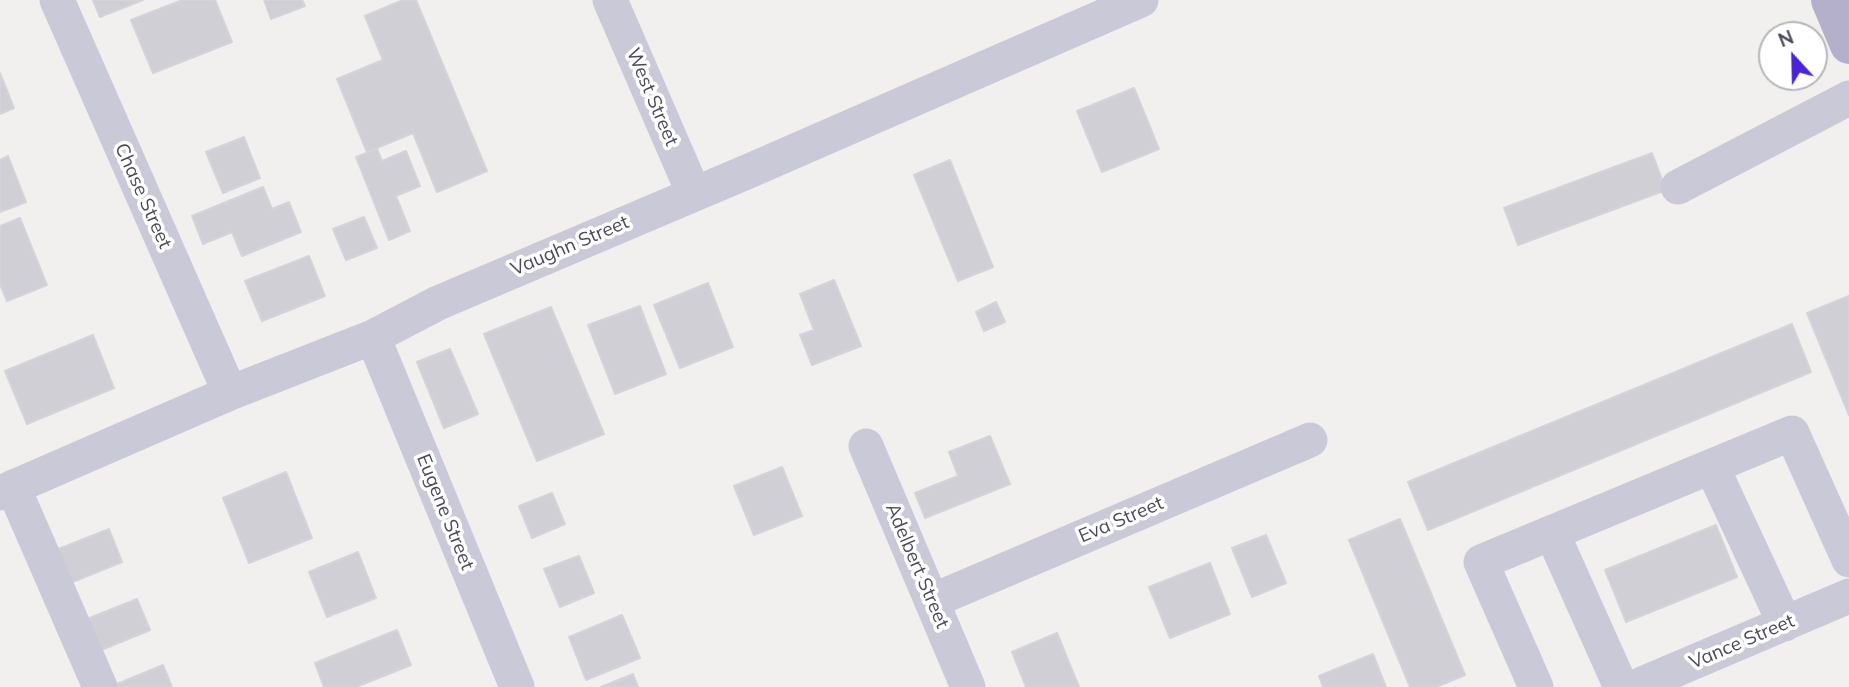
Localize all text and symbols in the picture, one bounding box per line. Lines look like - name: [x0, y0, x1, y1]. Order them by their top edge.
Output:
- north arrow: [1758, 21, 1828, 91]
- text: N: [1775, 25, 1797, 52]
- street label: West Street: [621, 45, 683, 149]
- street label: Chase Street: [110, 140, 176, 252]
- street label: Vaughn Street: [508, 211, 632, 281]
- street label: Eugene Street: [411, 451, 479, 573]
- street label: Eva Street: [1075, 492, 1167, 548]
- street label: Adelbert Street: [880, 500, 954, 632]
- street label: Vance Street: [1686, 610, 1798, 674]

